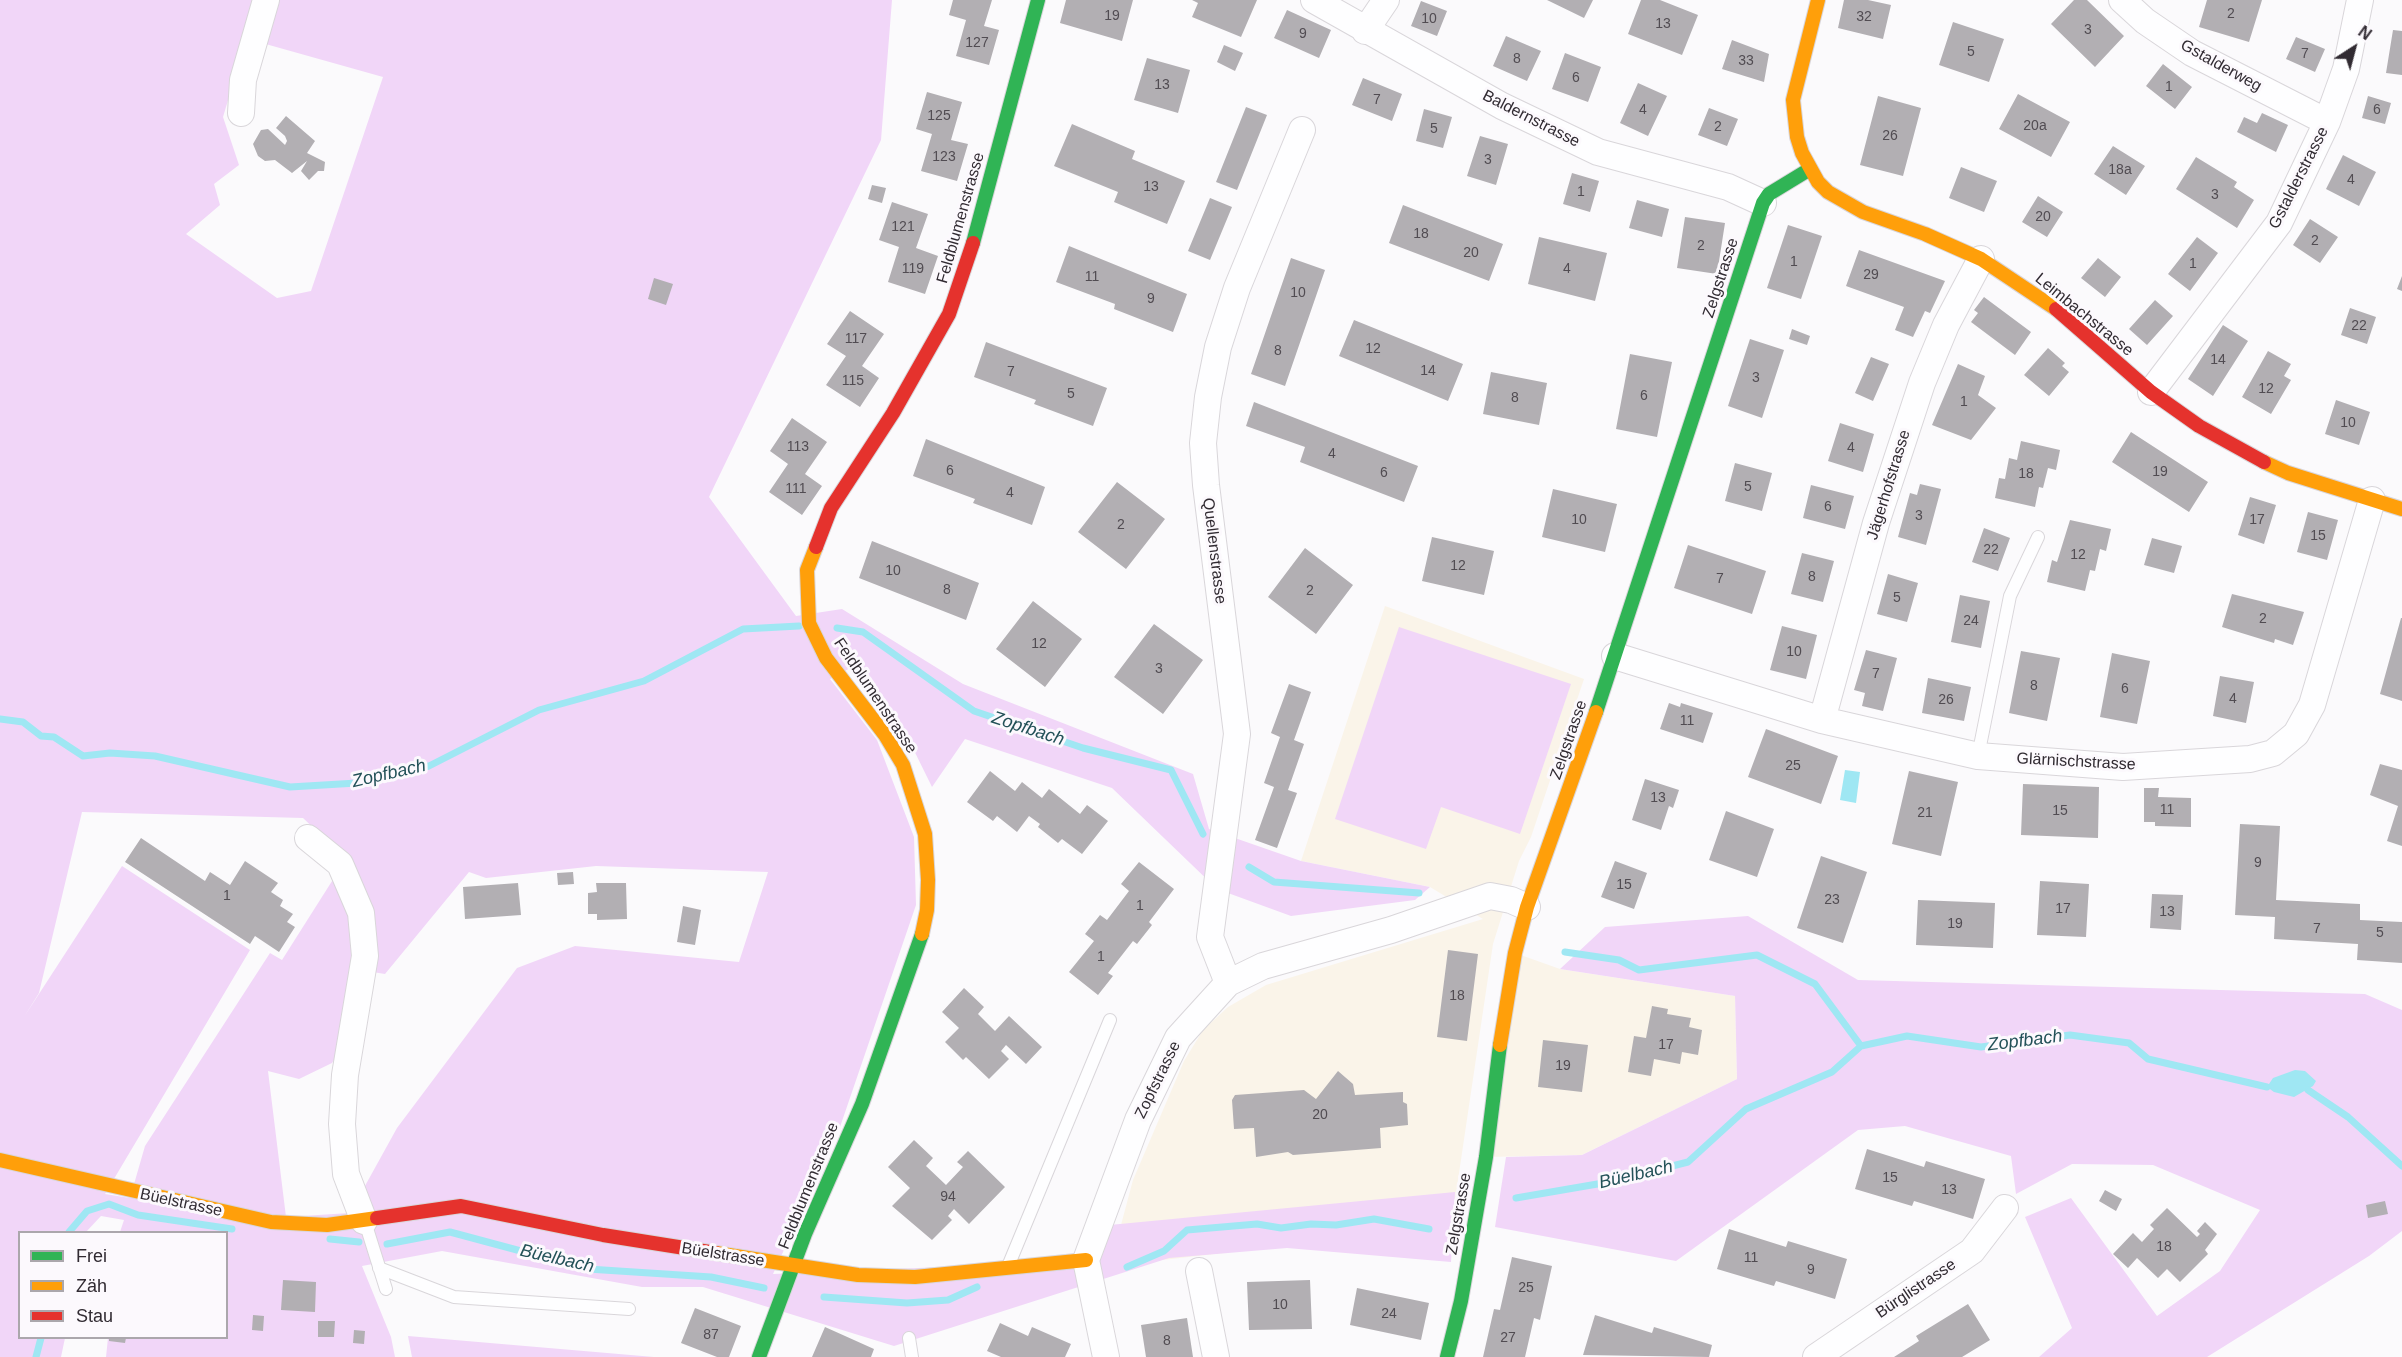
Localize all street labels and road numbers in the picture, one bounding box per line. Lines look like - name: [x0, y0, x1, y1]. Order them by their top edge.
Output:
- street label: Gstalderweg: [2177, 36, 2265, 96]
- street label: Baldernstrasse: [1479, 86, 1583, 152]
- street label: Gstalderstrasse: [2265, 124, 2333, 232]
- street label: Feldblumenstrasse: [933, 150, 989, 286]
- street label: Zelgstrasse: [1699, 236, 1743, 320]
- street label: Leimbachstrasse: [2031, 269, 2137, 361]
- street label: Jägerhofstrasse: [1863, 428, 1915, 542]
- street label: Quellenstrasse: [1198, 497, 1230, 605]
- street label: Feldblumenstrasse: [829, 635, 921, 757]
- street label: Zelgstrasse: [1546, 698, 1592, 782]
- street label: Glärnischstrasse: [2016, 749, 2136, 775]
- street label: Zopfstrasse: [1131, 1038, 1185, 1122]
- street label: Feldblumenstrasse: [775, 1120, 843, 1252]
- street label: Zelgstrasse: [1442, 1172, 1476, 1256]
- street label: Büelstrasse: [138, 1185, 224, 1221]
- street label: Büelstrasse: [680, 1239, 766, 1271]
- street label: Bürglistrasse: [1872, 1255, 1960, 1323]

